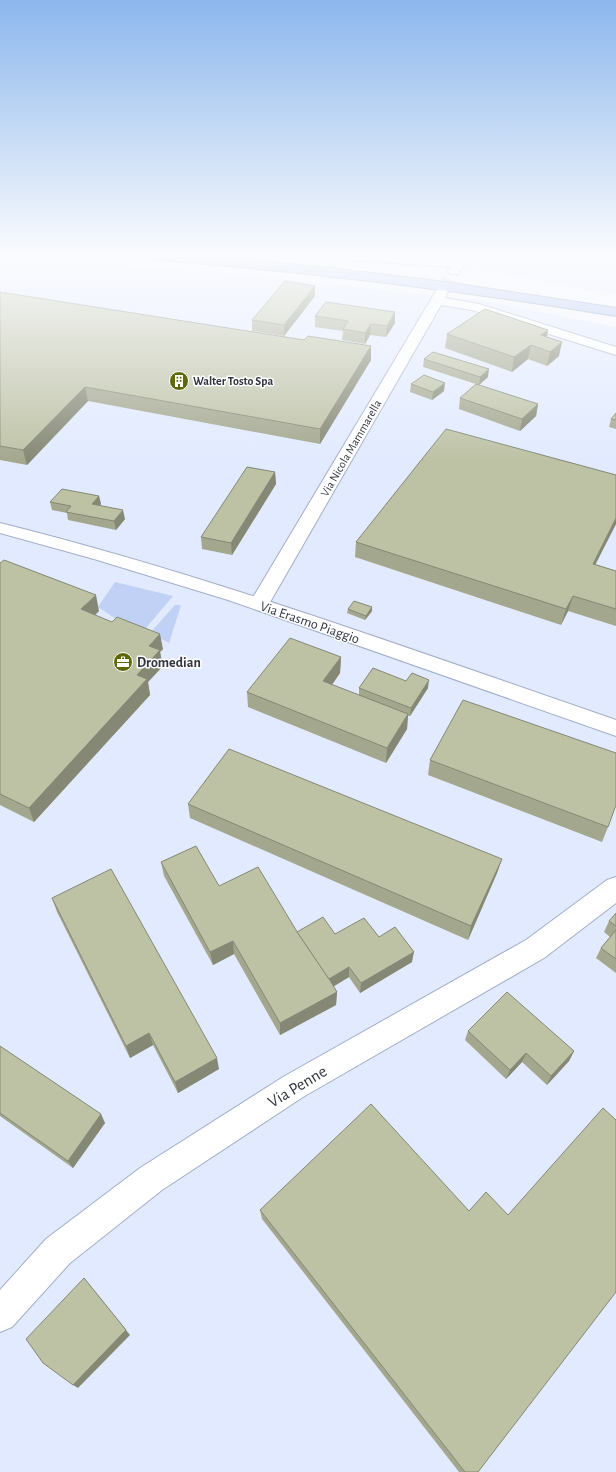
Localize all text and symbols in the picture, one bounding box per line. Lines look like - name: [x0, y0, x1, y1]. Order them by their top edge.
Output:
- building icon: Walter Tosto Spa: [168, 370, 190, 392]
- place label: Walter Tosto Spa: [193, 375, 273, 387]
- street label: Via Nicola Mammarella: [318, 397, 384, 498]
- street label: Via Erasmo Piaggio: [258, 599, 361, 647]
- office icon: Dromedian: [112, 651, 134, 673]
- place label: Dromedian: [137, 656, 201, 670]
- street label: Via Penne: [265, 1062, 330, 1111]

